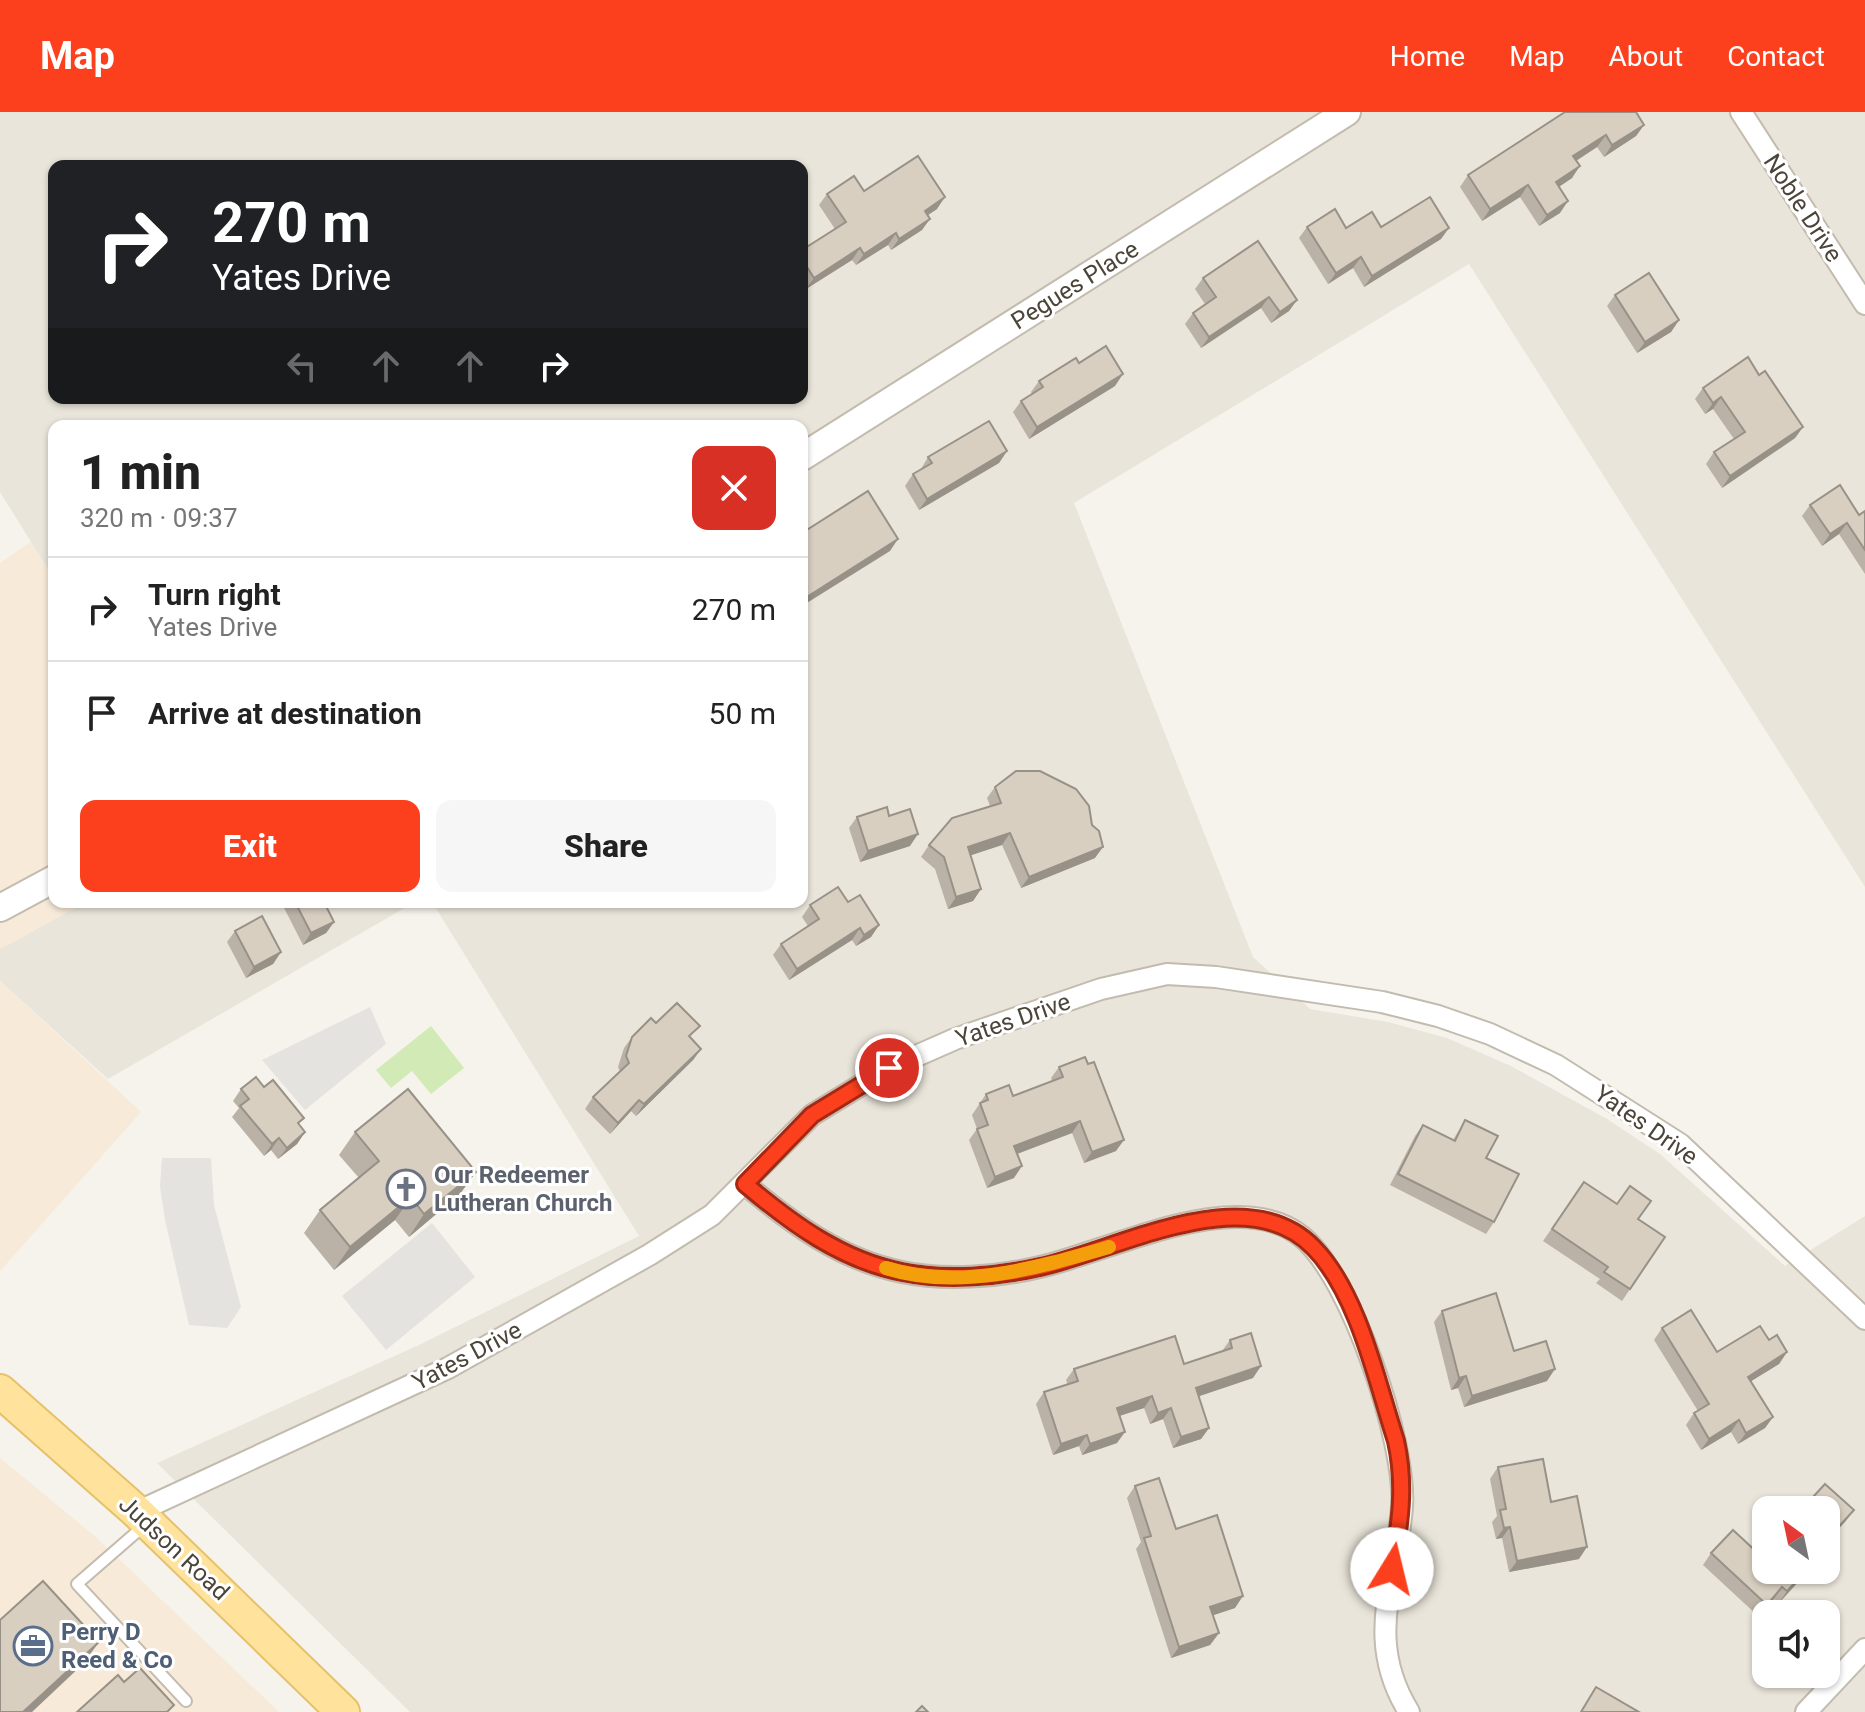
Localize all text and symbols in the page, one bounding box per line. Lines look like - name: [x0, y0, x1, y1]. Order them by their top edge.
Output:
- text: Map: [40, 34, 115, 78]
- text: Home: [1390, 40, 1465, 73]
- text: Map: [1509, 40, 1565, 73]
- text: About: [1609, 40, 1683, 73]
- text: Contact: [1727, 40, 1825, 73]
- street label: Noble Drive: [1758, 149, 1848, 267]
- text: 270 m: [212, 190, 371, 256]
- icon: right: [80, 192, 184, 296]
- street label: Pegues Place: [1006, 235, 1144, 335]
- text: Yates Drive: [212, 257, 391, 299]
- icon: left: [280, 344, 324, 388]
- icon: ahead: [364, 344, 408, 388]
- icon: ahead: [448, 344, 492, 388]
- icon: right: [532, 344, 576, 388]
- text: 1 min: [80, 444, 201, 501]
- button: close: [692, 446, 776, 530]
- text: 320 m · 09:37: [80, 503, 238, 533]
- text: Turn right: [148, 577, 281, 612]
- icon: right: [80, 587, 124, 631]
- text: 270 m: [692, 592, 776, 627]
- text: Yates Drive: [148, 612, 277, 642]
- icon: arrive: [80, 691, 124, 735]
- text: Arrive at destination: [148, 696, 422, 731]
- text: 50 m: [709, 696, 776, 731]
- button: Exit: [80, 800, 420, 892]
- button: Share: [436, 800, 776, 892]
- street label: Yates Drive: [952, 987, 1074, 1053]
- pin: [855, 1034, 923, 1102]
- icon: arrive: [867, 1046, 911, 1090]
- street label: Yates Drive: [1589, 1079, 1703, 1171]
- place label: Our Redeemer Lutheran Church: [434, 1161, 612, 1217]
- church icon: Our Redeemer Lutheran Church: [385, 1168, 427, 1210]
- street label: Yates Drive: [408, 1316, 526, 1396]
- street label: Judson Road: [113, 1490, 235, 1606]
- north arrow: [1752, 1496, 1840, 1584]
- map controls: [1752, 1496, 1840, 1688]
- position arrow: [1350, 1527, 1434, 1611]
- button: sound: [1752, 1600, 1840, 1688]
- place label: Perry D Reed & Co: [61, 1618, 173, 1674]
- office icon: Perry D Reed & Co: [12, 1625, 54, 1667]

